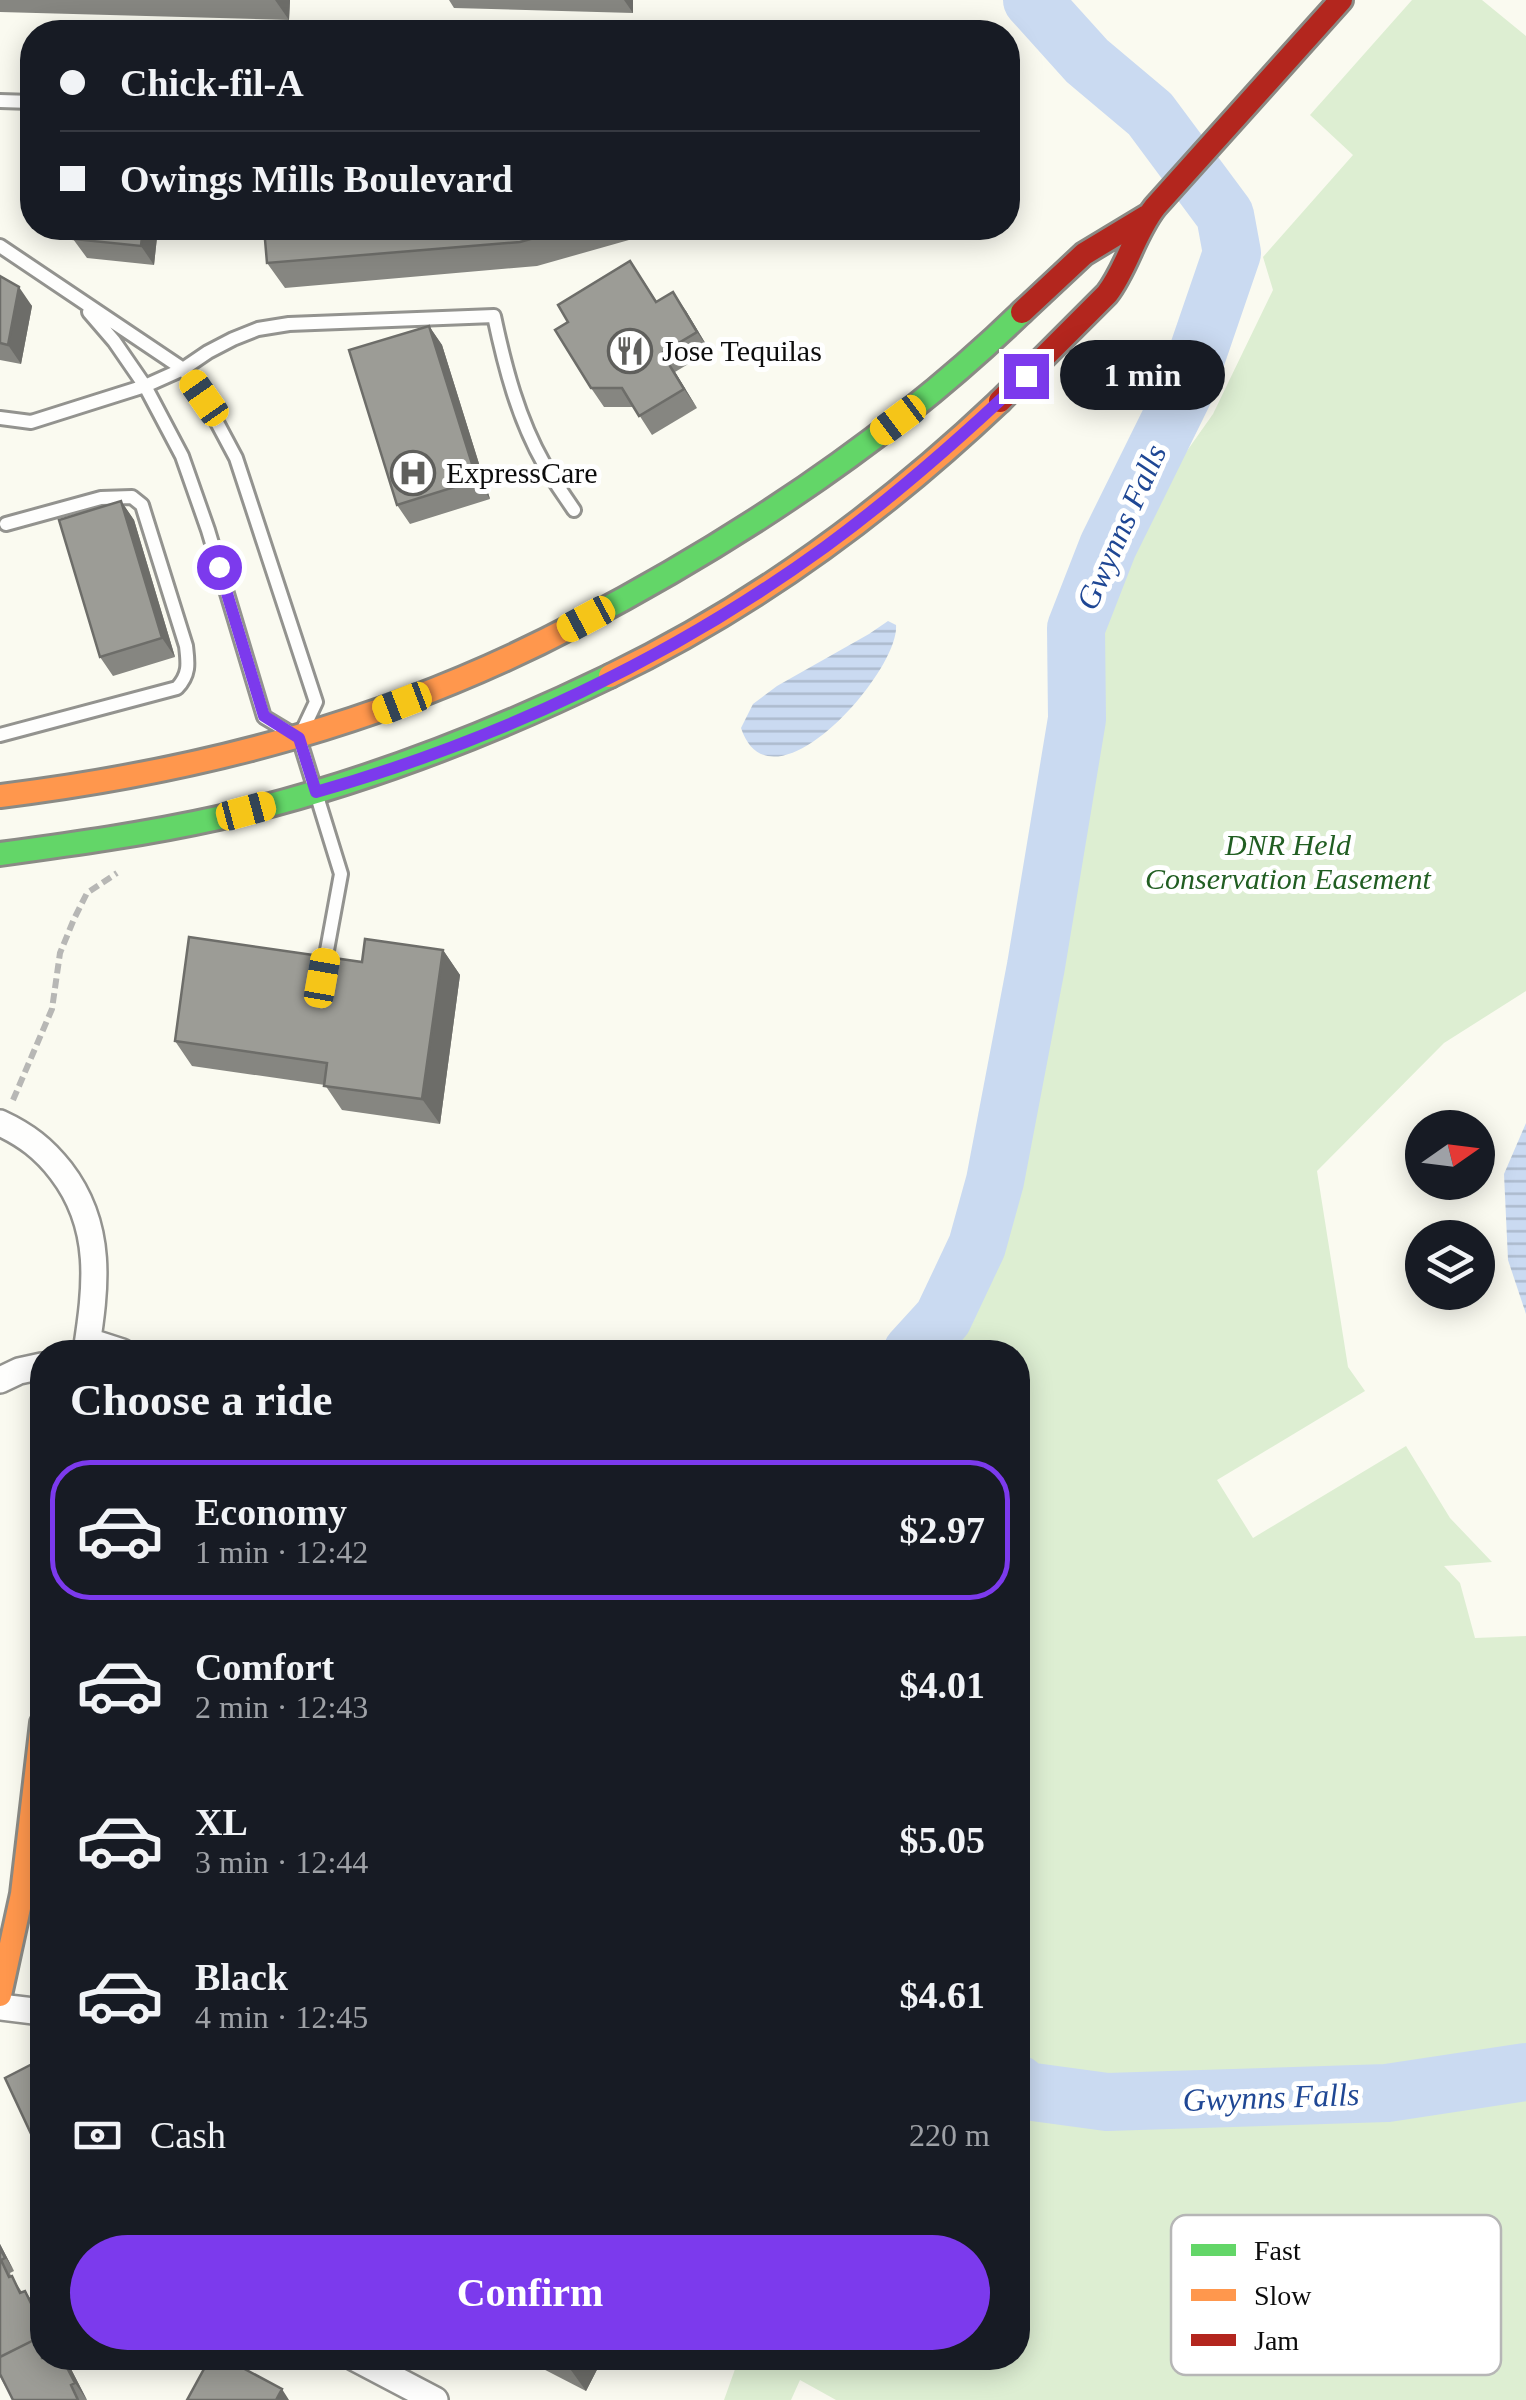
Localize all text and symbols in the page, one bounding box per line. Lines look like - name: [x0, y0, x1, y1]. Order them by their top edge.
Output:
- text: Chick-fil-A: [120, 62, 304, 104]
- text: Owings Mills Boulevard: [120, 158, 513, 200]
- restaurant icon: Jose Tequilas: [607, 328, 653, 374]
- place label: Jose Tequilas: [662, 334, 822, 367]
- callout: 1 min: [1061, 341, 1226, 411]
- route end: [1004, 354, 1049, 399]
- text: 1 min: [1104, 357, 1181, 393]
- car: [175, 365, 233, 431]
- car: [865, 390, 931, 450]
- water label: Gwynns Falls: [1069, 439, 1173, 615]
- hospital icon: ExpressCare: [390, 450, 436, 496]
- place label: ExpressCare: [446, 456, 598, 489]
- route start: [197, 545, 242, 590]
- car: [552, 592, 620, 646]
- car: [369, 678, 435, 728]
- car: [213, 789, 279, 833]
- park label: DNR Held Conservation Easement: [1145, 828, 1432, 895]
- car: [302, 946, 342, 1010]
- north arrow: [1405, 1110, 1495, 1200]
- map controls: [1405, 1110, 1495, 1310]
- button: layers: [1405, 1220, 1495, 1310]
- text: Choose a ride: [70, 1375, 333, 1425]
- icon: car: [75, 1485, 165, 1575]
- text: Economy: [195, 1491, 347, 1533]
- text: $2.97: [900, 1509, 985, 1551]
- text: 1 min · 12:42: [195, 1534, 368, 1570]
- icon: car: [75, 1640, 165, 1730]
- text: Comfort: [195, 1646, 334, 1688]
- text: $4.01: [900, 1664, 985, 1706]
- text: 2 min · 12:43: [195, 1689, 368, 1725]
- icon: car: [75, 1795, 165, 1885]
- text: XL: [195, 1801, 248, 1843]
- text: $5.05: [900, 1819, 985, 1861]
- text: 3 min · 12:44: [195, 1844, 368, 1880]
- icon: car: [75, 1950, 165, 2040]
- text: Black: [195, 1956, 288, 1998]
- text: $4.61: [900, 1974, 985, 2016]
- text: 4 min · 12:45: [195, 1999, 368, 2035]
- water label: Gwynns Falls: [1182, 2076, 1360, 2118]
- icon: cash: [70, 2108, 125, 2163]
- text: Cash: [150, 2114, 226, 2156]
- text: 220 m: [909, 2117, 990, 2153]
- legend: [1171, 2215, 1501, 2375]
- button: Confirm: [70, 2235, 990, 2350]
- text: Fast: [1254, 2235, 1301, 2266]
- text: Slow: [1254, 2280, 1312, 2311]
- text: Jam: [1254, 2325, 1299, 2356]

